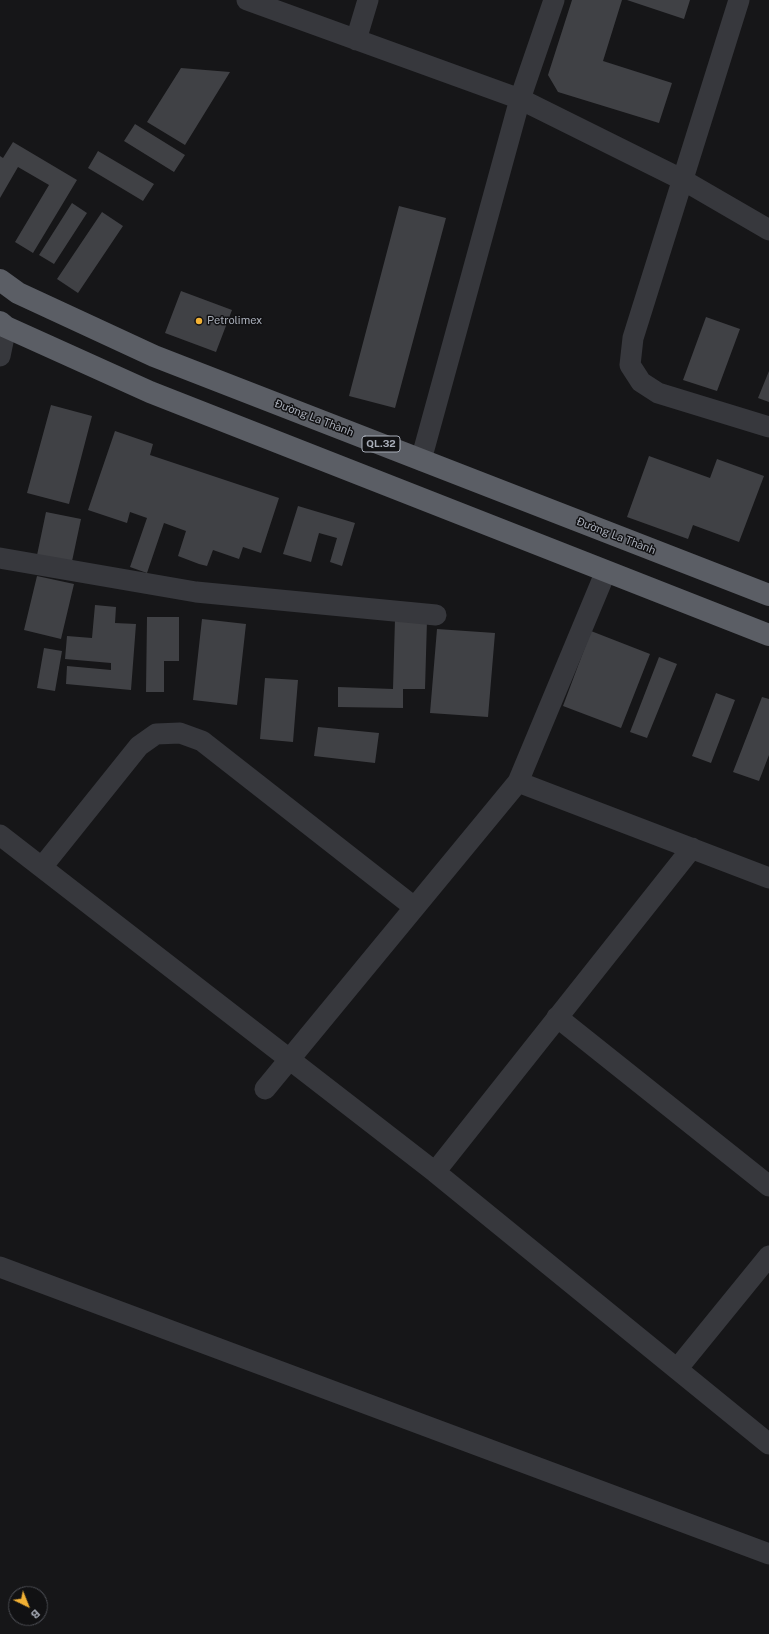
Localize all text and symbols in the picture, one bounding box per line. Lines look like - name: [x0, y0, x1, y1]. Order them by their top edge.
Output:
- place label: Petrolimex: [207, 314, 262, 328]
- marker: Petrolimex: [194, 316, 204, 326]
- street label: Đường La Thành: [273, 397, 355, 439]
- road number: QL.32: [362, 436, 400, 452]
- street label: Đường La Thành: [575, 515, 657, 557]
- north arrow: [8, 1586, 48, 1626]
- text: B: [29, 1607, 42, 1621]

